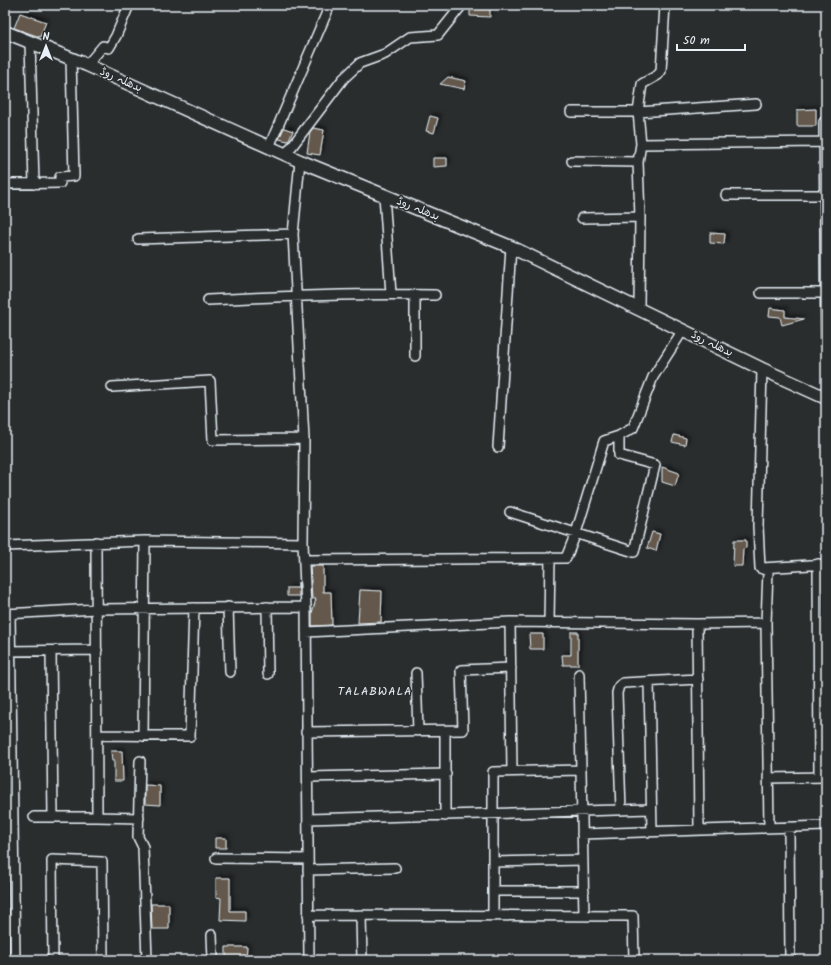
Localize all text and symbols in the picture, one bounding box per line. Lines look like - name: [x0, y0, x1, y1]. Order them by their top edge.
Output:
- north arrow: [26, 26, 66, 66]
- scale bar: [677, 26, 745, 52]
- text: N: [43, 28, 50, 46]
- text: 50 m: [683, 31, 710, 50]
- street label: بدھلہ روڈ: [97, 63, 145, 97]
- street label: بدھلہ روڈ: [394, 192, 442, 226]
- street label: بدھلہ روڈ: [688, 326, 736, 362]
- district label: TALABWALA: [338, 682, 412, 701]

